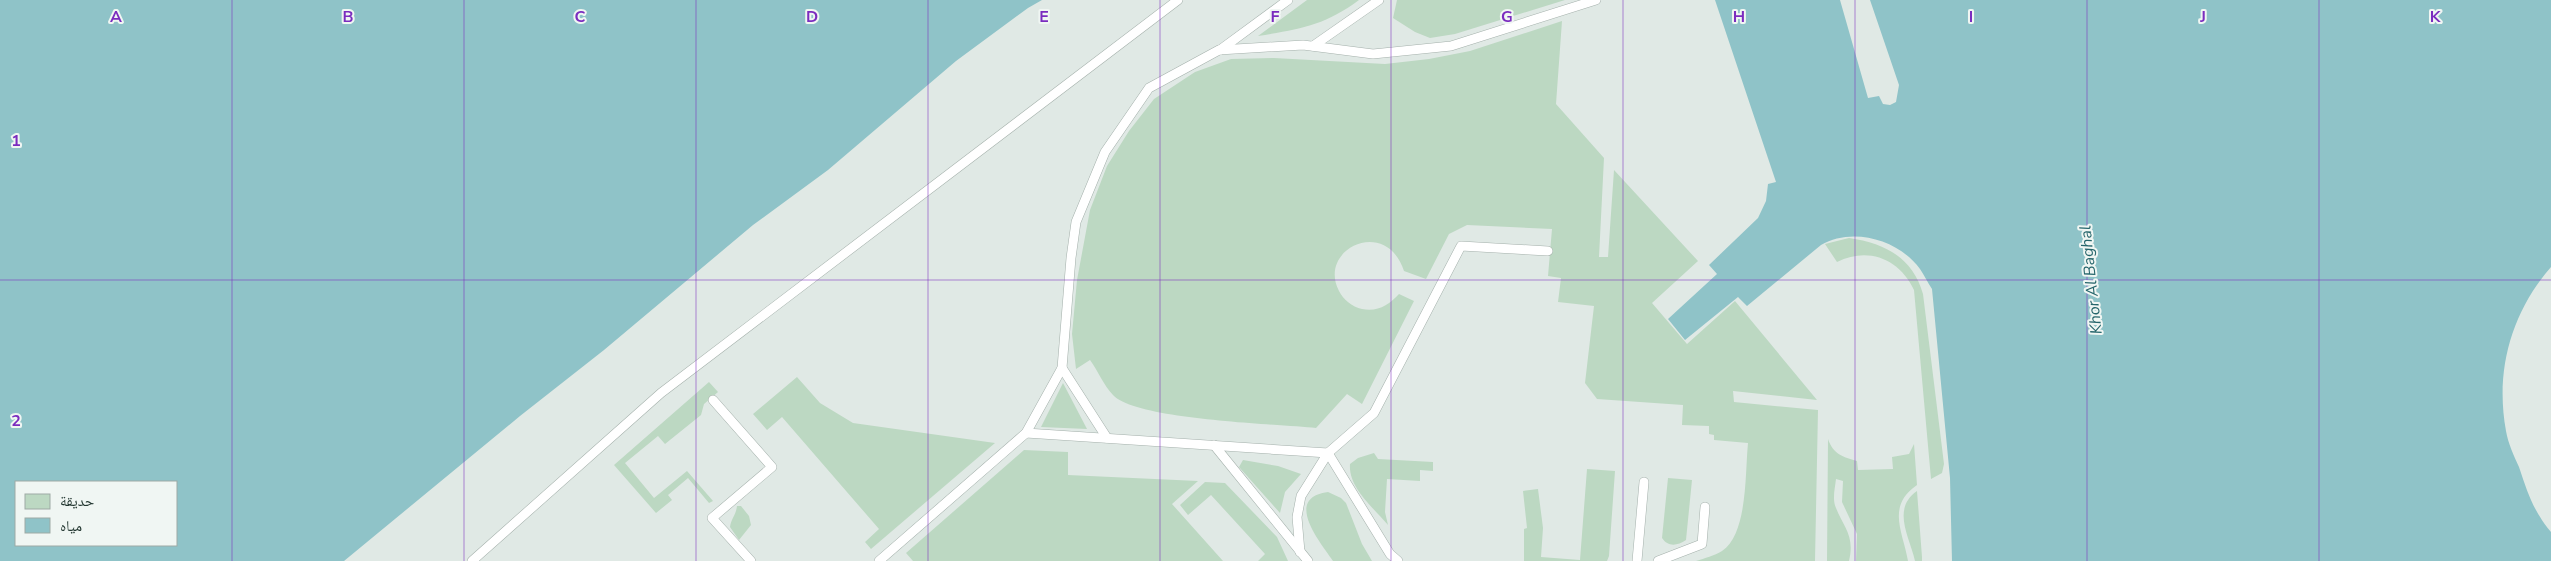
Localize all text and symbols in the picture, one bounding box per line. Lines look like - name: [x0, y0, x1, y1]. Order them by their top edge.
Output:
- text: A: [110, 6, 122, 28]
- text: B: [342, 6, 354, 28]
- text: C: [575, 6, 586, 28]
- text: D: [806, 6, 818, 28]
- text: E: [1039, 6, 1049, 28]
- text: F: [1271, 6, 1280, 28]
- text: G: [1501, 6, 1513, 28]
- text: H: [1733, 6, 1745, 28]
- text: I: [1969, 6, 1973, 28]
- text: J: [2199, 6, 2206, 28]
- text: K: [2430, 6, 2442, 28]
- text: 1: [11, 130, 21, 152]
- water label: Khor Al Baghal: [2074, 224, 2108, 335]
- text: 2: [11, 410, 21, 432]
- legend: [15, 481, 178, 546]
- text: حديقة: [60, 491, 95, 511]
- text: مياه: [60, 516, 82, 536]

